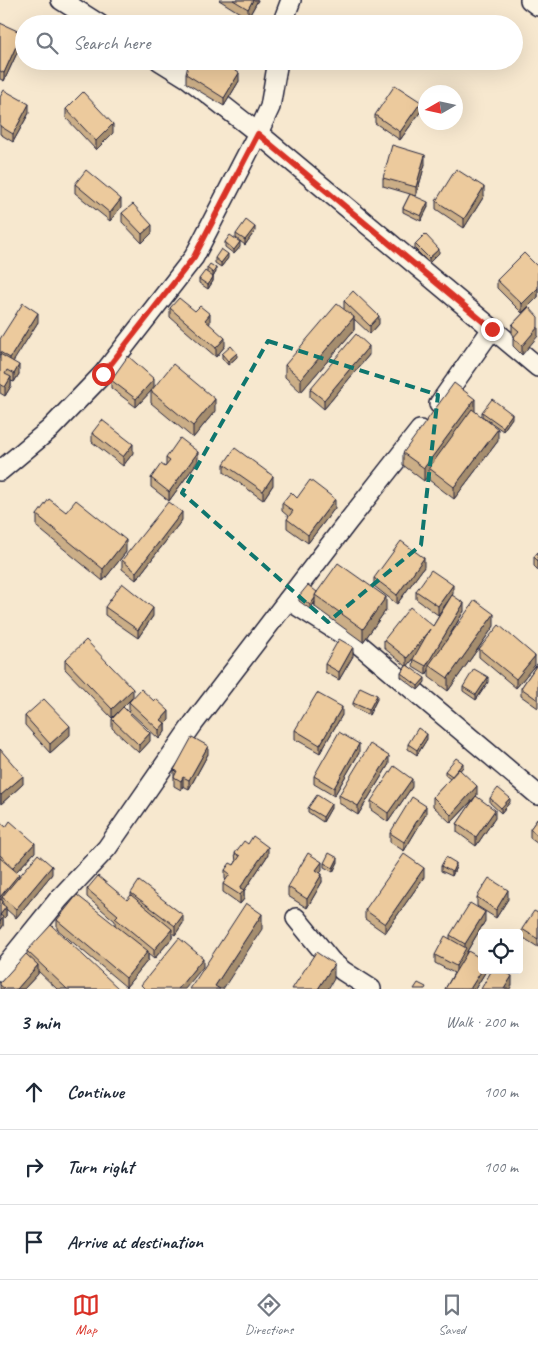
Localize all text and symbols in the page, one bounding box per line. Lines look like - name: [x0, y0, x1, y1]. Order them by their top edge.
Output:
- search box: [15, 15, 523, 70]
- icon: search: [33, 29, 61, 57]
- text: Search here: [73, 31, 150, 55]
- north arrow: [418, 85, 463, 130]
- route end: [481, 318, 504, 341]
- route start: [92, 363, 115, 386]
- map controls: [478, 929, 523, 974]
- button: locate: [478, 929, 523, 974]
- text: 3 min: [20, 1009, 60, 1035]
- text: Walk · 200 m: [446, 1012, 518, 1032]
- icon: ahead: [20, 1078, 48, 1106]
- text: Continue: [67, 1080, 124, 1104]
- text: 100 m: [484, 1082, 518, 1102]
- icon: right: [20, 1153, 48, 1181]
- text: Turn right: [67, 1155, 134, 1179]
- text: 100 m: [484, 1157, 518, 1177]
- icon: arrive: [20, 1228, 48, 1256]
- text: Arrive at destination: [67, 1230, 203, 1254]
- tab: Map: [72, 1291, 100, 1338]
- tab: Directions: [245, 1291, 293, 1338]
- tab: Saved: [438, 1291, 466, 1338]

